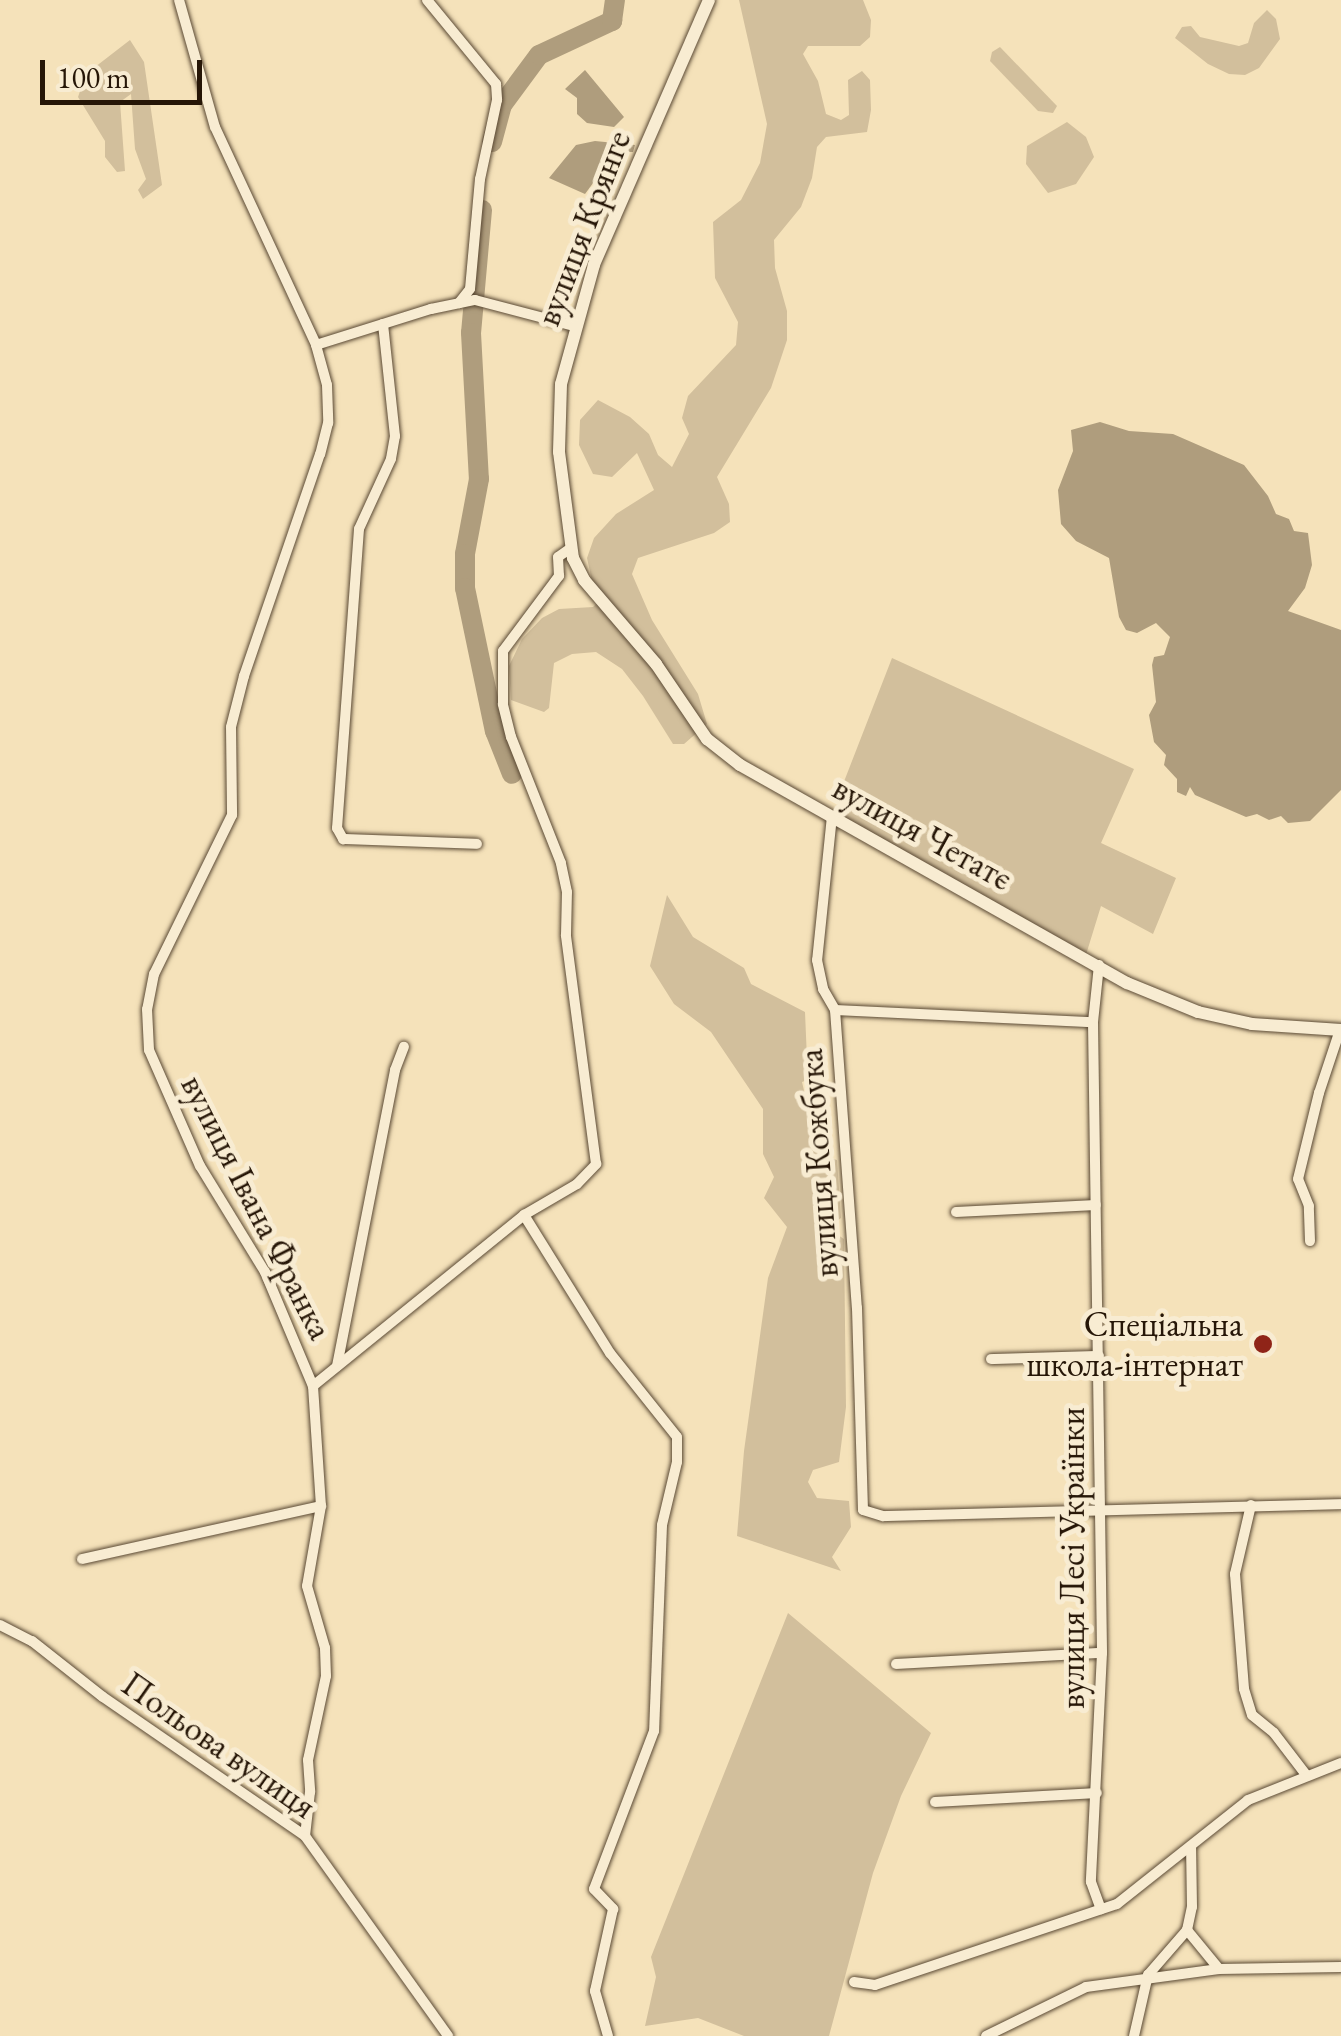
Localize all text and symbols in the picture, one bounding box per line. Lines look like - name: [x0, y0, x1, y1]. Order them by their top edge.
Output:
- scale bar: [45, 40, 208, 102]
- text: 100 m: [57, 58, 130, 97]
- street label: вулиця Крянге: [527, 125, 639, 331]
- street label: вулиця Четатє: [826, 766, 1020, 900]
- street label: вулиця Кожбука: [789, 1047, 847, 1279]
- street label: вулиця Івана Франка: [172, 1068, 342, 1346]
- place label: Спеціальна школа-інтернат: [1026, 1303, 1243, 1385]
- marker: Спеціальна школа-інтернат: [1252, 1333, 1274, 1355]
- street label: вулиця Лесі Українки: [1051, 1407, 1093, 1709]
- street label: Польова вулиця: [114, 1663, 324, 1827]

